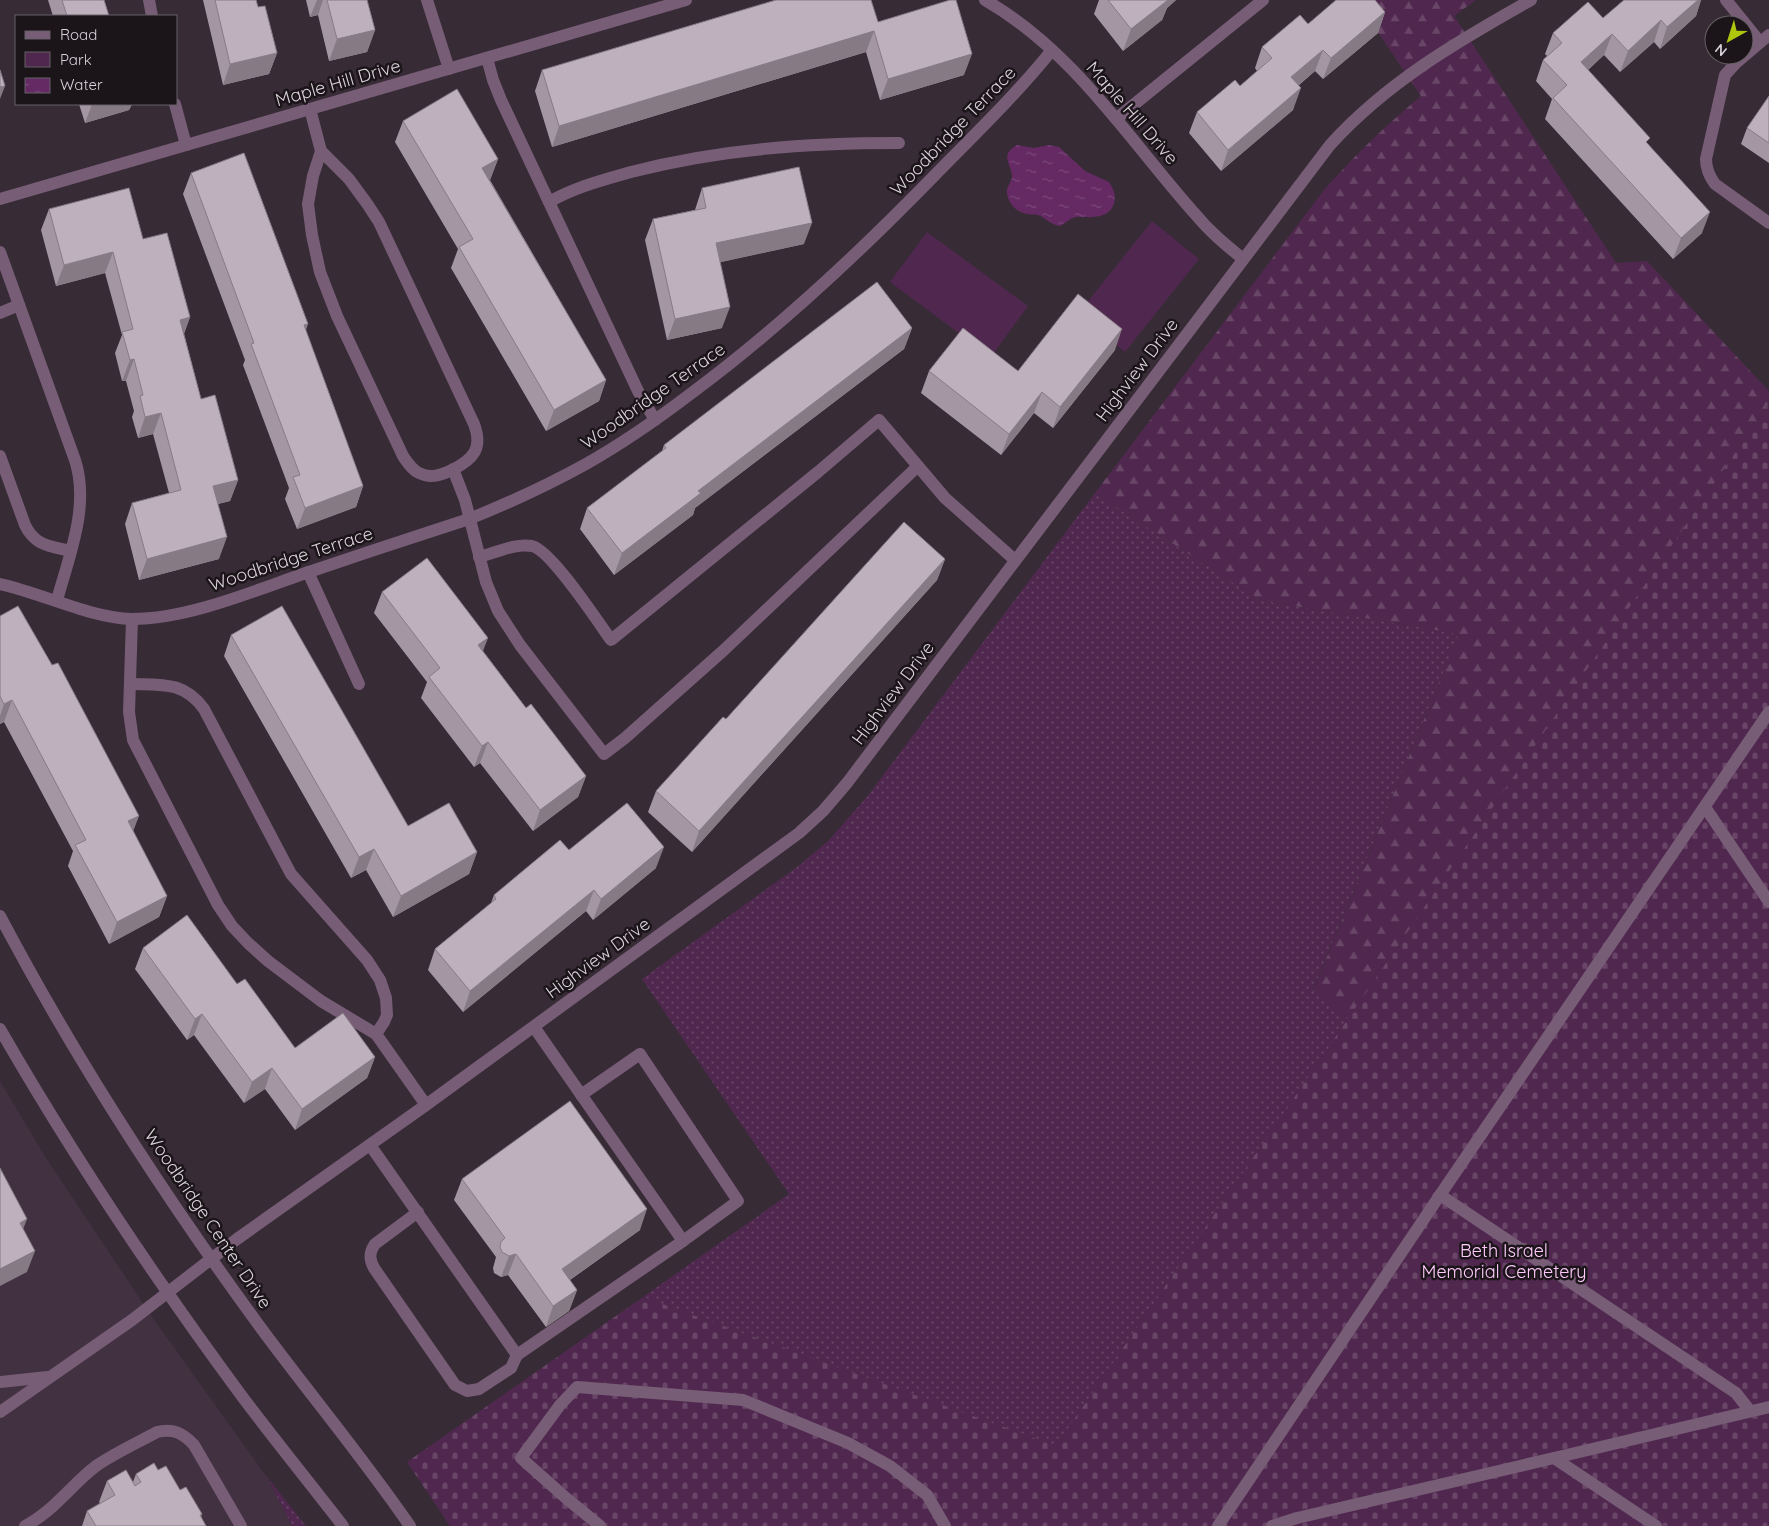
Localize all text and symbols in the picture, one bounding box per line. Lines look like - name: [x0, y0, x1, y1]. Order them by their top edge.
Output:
- legend: [15, 15, 178, 105]
- north arrow: [1704, 15, 1754, 65]
- text: Road: [60, 25, 97, 44]
- text: N: [1711, 40, 1730, 60]
- text: Park: [60, 50, 92, 69]
- street label: Maple Hill Drive: [273, 54, 403, 111]
- street label: Maple Hill Drive: [1081, 56, 1183, 169]
- street label: Woodbridge Terrace: [885, 61, 1020, 200]
- text: Water: [60, 75, 103, 94]
- street label: Highview Drive: [1090, 313, 1183, 426]
- street label: Woodbridge Terrace: [576, 337, 729, 454]
- street label: Woodbridge Terrace: [206, 521, 376, 596]
- street label: Highview Drive: [846, 636, 939, 749]
- street label: Highview Drive: [541, 912, 654, 1003]
- street label: Woodbridge Center Drive: [140, 1124, 277, 1313]
- park label: Beth Israel Memorial Cemetery: [1422, 1239, 1586, 1283]

